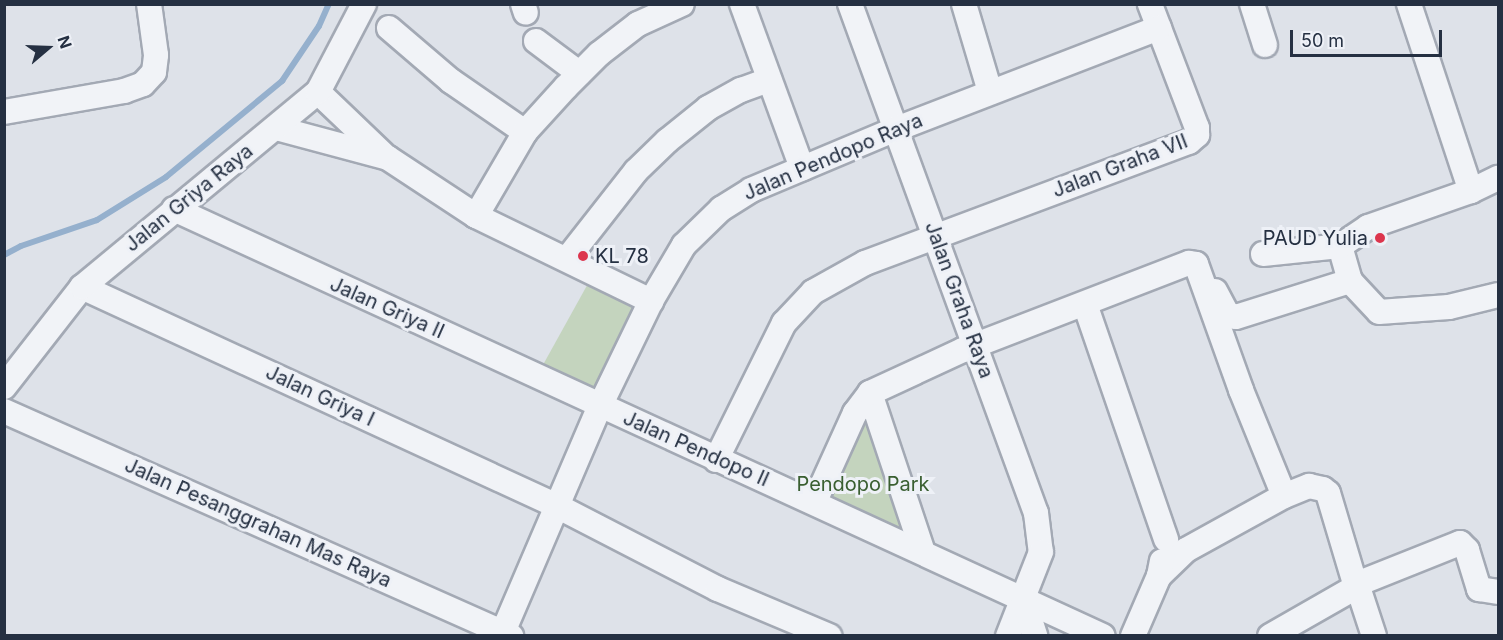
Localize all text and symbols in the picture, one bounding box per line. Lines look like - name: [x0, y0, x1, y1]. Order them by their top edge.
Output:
- north arrow: [18, 18, 78, 78]
- scale bar: [1293, 18, 1444, 56]
- text: 50 m: [1301, 30, 1344, 51]
- text: N: [54, 33, 76, 51]
- street label: Jalan Pendopo Raya: [740, 108, 926, 206]
- street label: Jalan Graha VII: [1049, 129, 1191, 203]
- street label: Jalan Griya Raya: [120, 139, 258, 257]
- street label: Jalan Graha Raya: [920, 219, 998, 381]
- place label: PAUD Yulia: [1263, 226, 1368, 250]
- marker: PAUD Yulia: [1373, 231, 1387, 245]
- place label: KL 78: [595, 244, 649, 268]
- marker: KL 78: [576, 249, 590, 263]
- street label: Jalan Griya II: [326, 272, 448, 344]
- street label: Jalan Griya I: [262, 360, 378, 432]
- street label: Jalan Pendopo II: [619, 406, 773, 492]
- street label: Jalan Pesanggrahan Mas Raya: [121, 453, 395, 593]
- park label: Pendopo Park: [796, 472, 930, 496]

